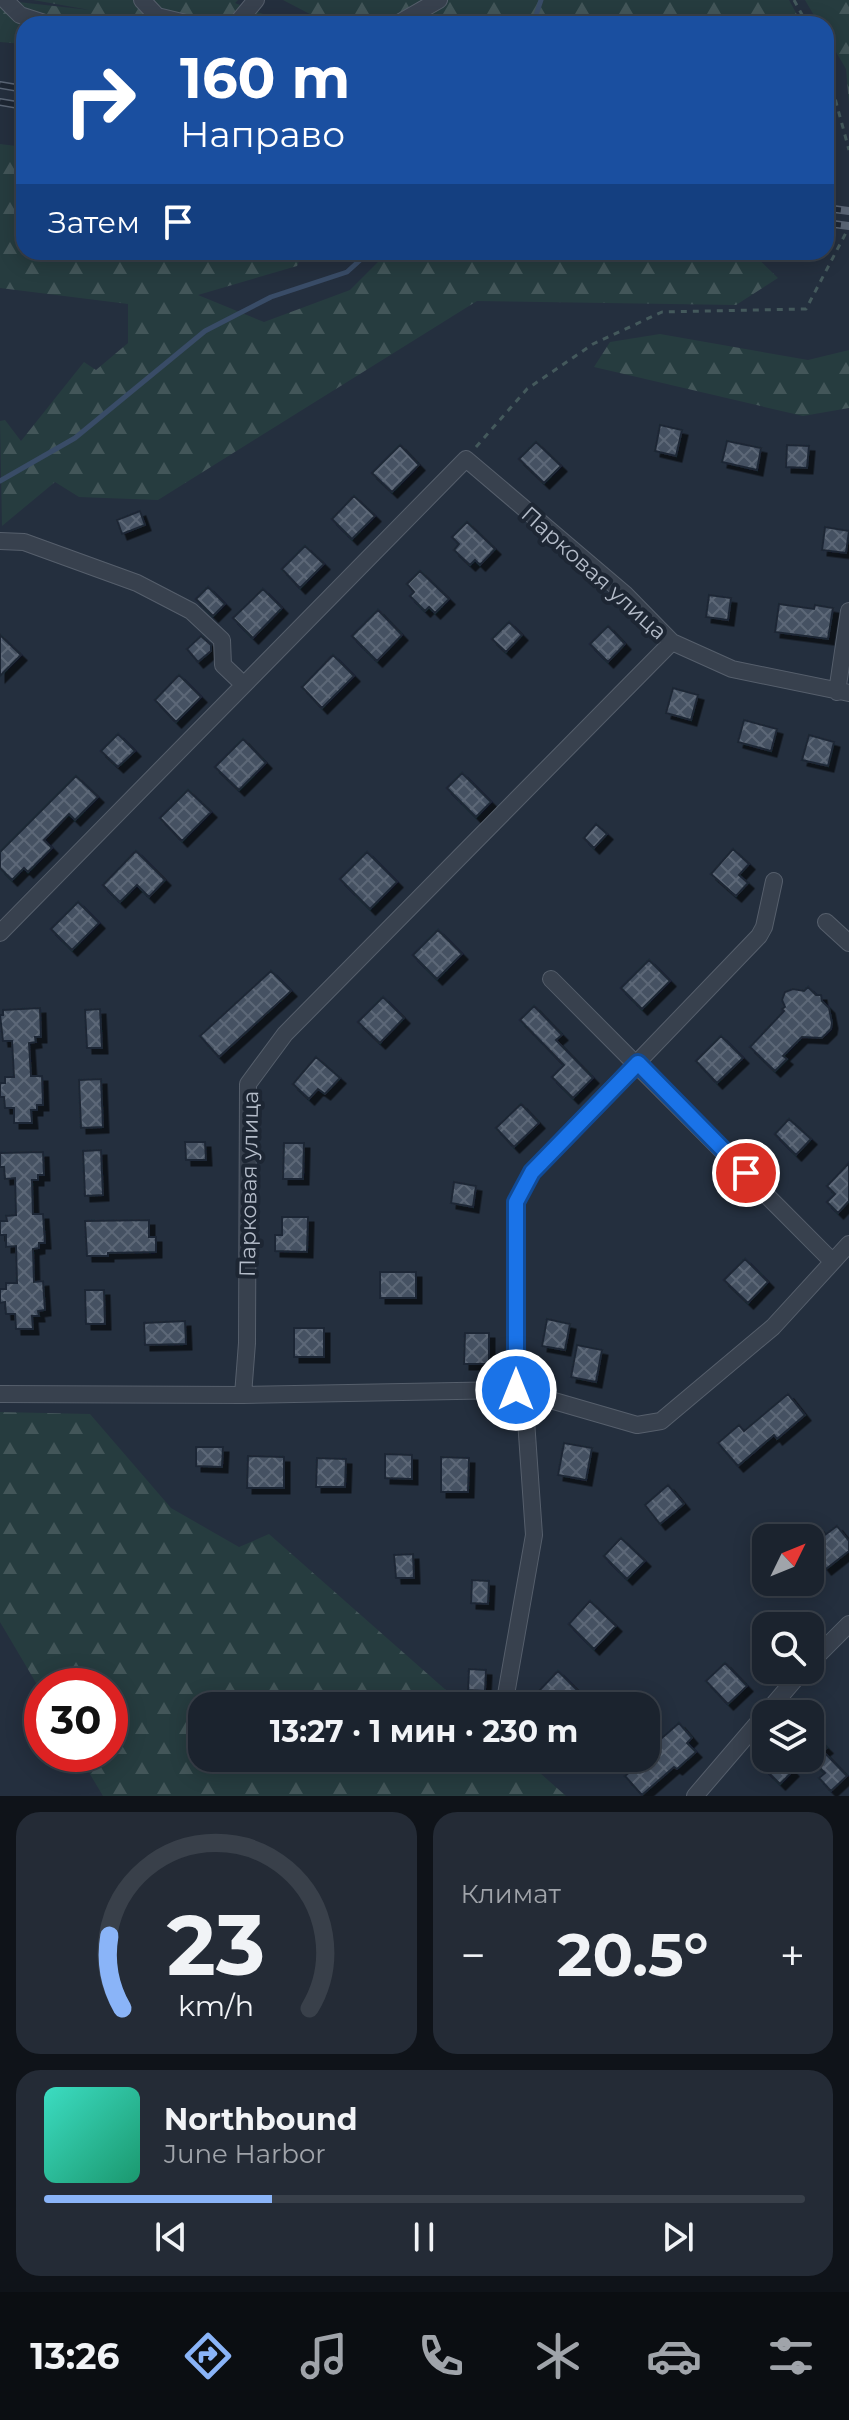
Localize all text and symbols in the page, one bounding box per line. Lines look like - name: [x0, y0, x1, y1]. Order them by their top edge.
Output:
- text: 160 m: [180, 44, 350, 112]
- icon: right: [48, 48, 152, 152]
- text: Направо: [180, 112, 345, 156]
- icon: arrive: [156, 200, 200, 244]
- text: Затем: [48, 204, 140, 241]
- street label: Парковая улица: [516, 501, 672, 645]
- street label: Парковая улица: [234, 1091, 264, 1277]
- pin: [712, 1139, 780, 1207]
- icon: arrive: [724, 1151, 768, 1195]
- position arrow: [474, 1348, 558, 1432]
- north arrow: [752, 1524, 824, 1596]
- map controls: [752, 1524, 824, 1772]
- button: search: [752, 1612, 824, 1684]
- speed limit sign: 30: [24, 1668, 128, 1772]
- button: layers: [752, 1700, 824, 1772]
- text: 13:27 · 1 мин · 230 m: [270, 1713, 578, 1750]
- text: Климат: [461, 1878, 561, 1910]
- text: 23: [167, 1894, 265, 1996]
- text: 20.5°: [557, 1918, 708, 1991]
- text: −: [461, 1928, 486, 1982]
- text: +: [780, 1928, 805, 1982]
- text: km/h: [178, 1988, 254, 2023]
- text: Northbound: [164, 2101, 358, 2138]
- text: June Harbor: [164, 2138, 326, 2170]
- icon: previous: [149, 2215, 193, 2259]
- icon: pause: [402, 2215, 446, 2259]
- icon: next: [656, 2215, 700, 2259]
- icon: directions: [180, 2328, 236, 2384]
- icon: music: [296, 2328, 352, 2384]
- icon: phone: [413, 2328, 469, 2384]
- icon: climate: [530, 2328, 586, 2384]
- icon: car: [646, 2328, 702, 2384]
- icon: filters: [763, 2328, 819, 2384]
- text: 13:26: [30, 2334, 119, 2378]

